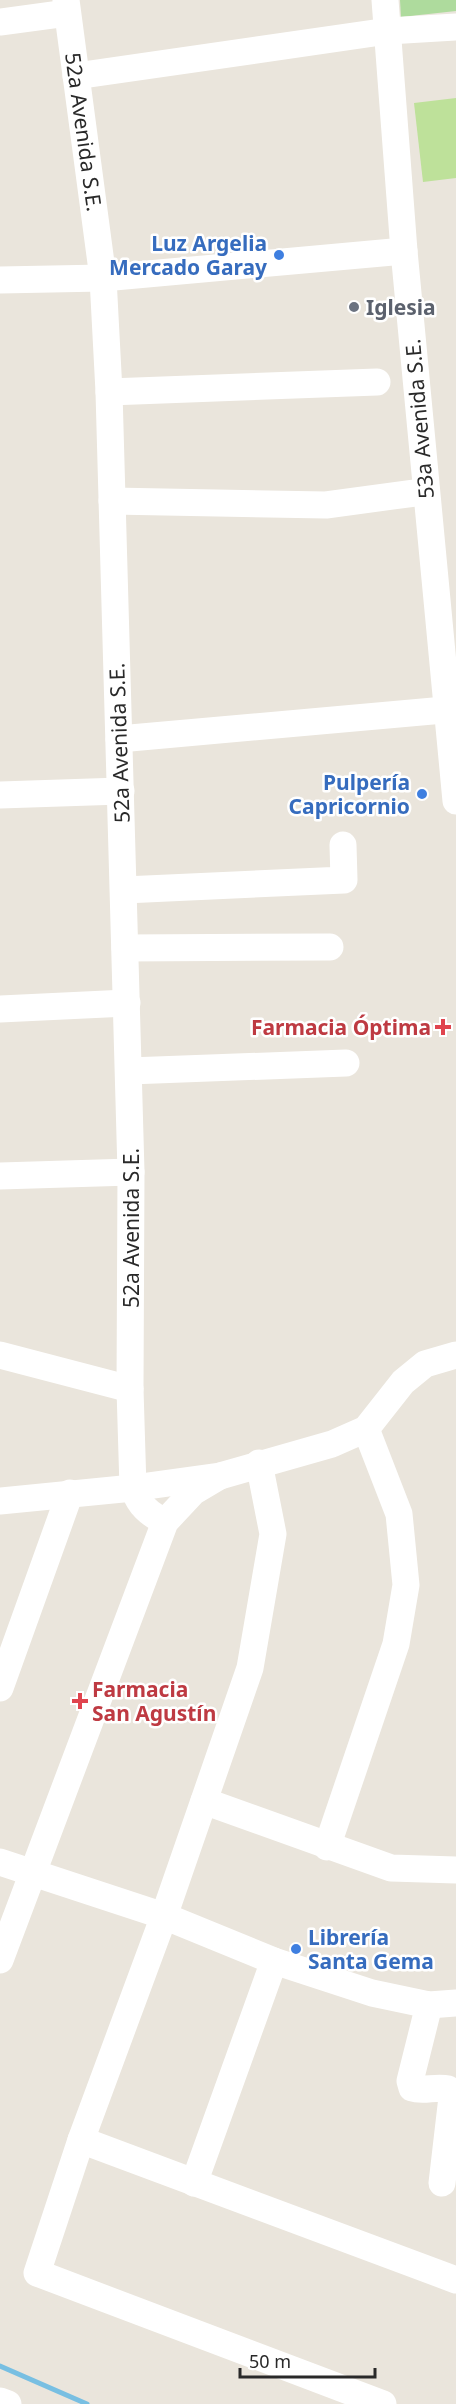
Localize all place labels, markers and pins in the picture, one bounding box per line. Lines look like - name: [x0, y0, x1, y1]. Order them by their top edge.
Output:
- place label: Luz Argelia Mercado Garay: [109, 229, 267, 281]
- marker: Luz Argelia Mercado Garay: [272, 248, 286, 262]
- place label: Iglesia: [366, 293, 436, 321]
- marker: Iglesia: [347, 300, 361, 314]
- place label: Pulpería Capricornio: [289, 768, 410, 820]
- marker: Pulpería Capricornio: [415, 787, 429, 801]
- place label: Farmacia Óptima: [251, 1013, 431, 1041]
- marker: Farmacia Óptima: [436, 1020, 450, 1034]
- place label: Farmacia San Agustín: [92, 1675, 216, 1727]
- marker: Farmacia San Agustín: [73, 1694, 87, 1708]
- place label: Librería Santa Gema: [308, 1923, 434, 1975]
- marker: Librería Santa Gema: [289, 1942, 303, 1956]

